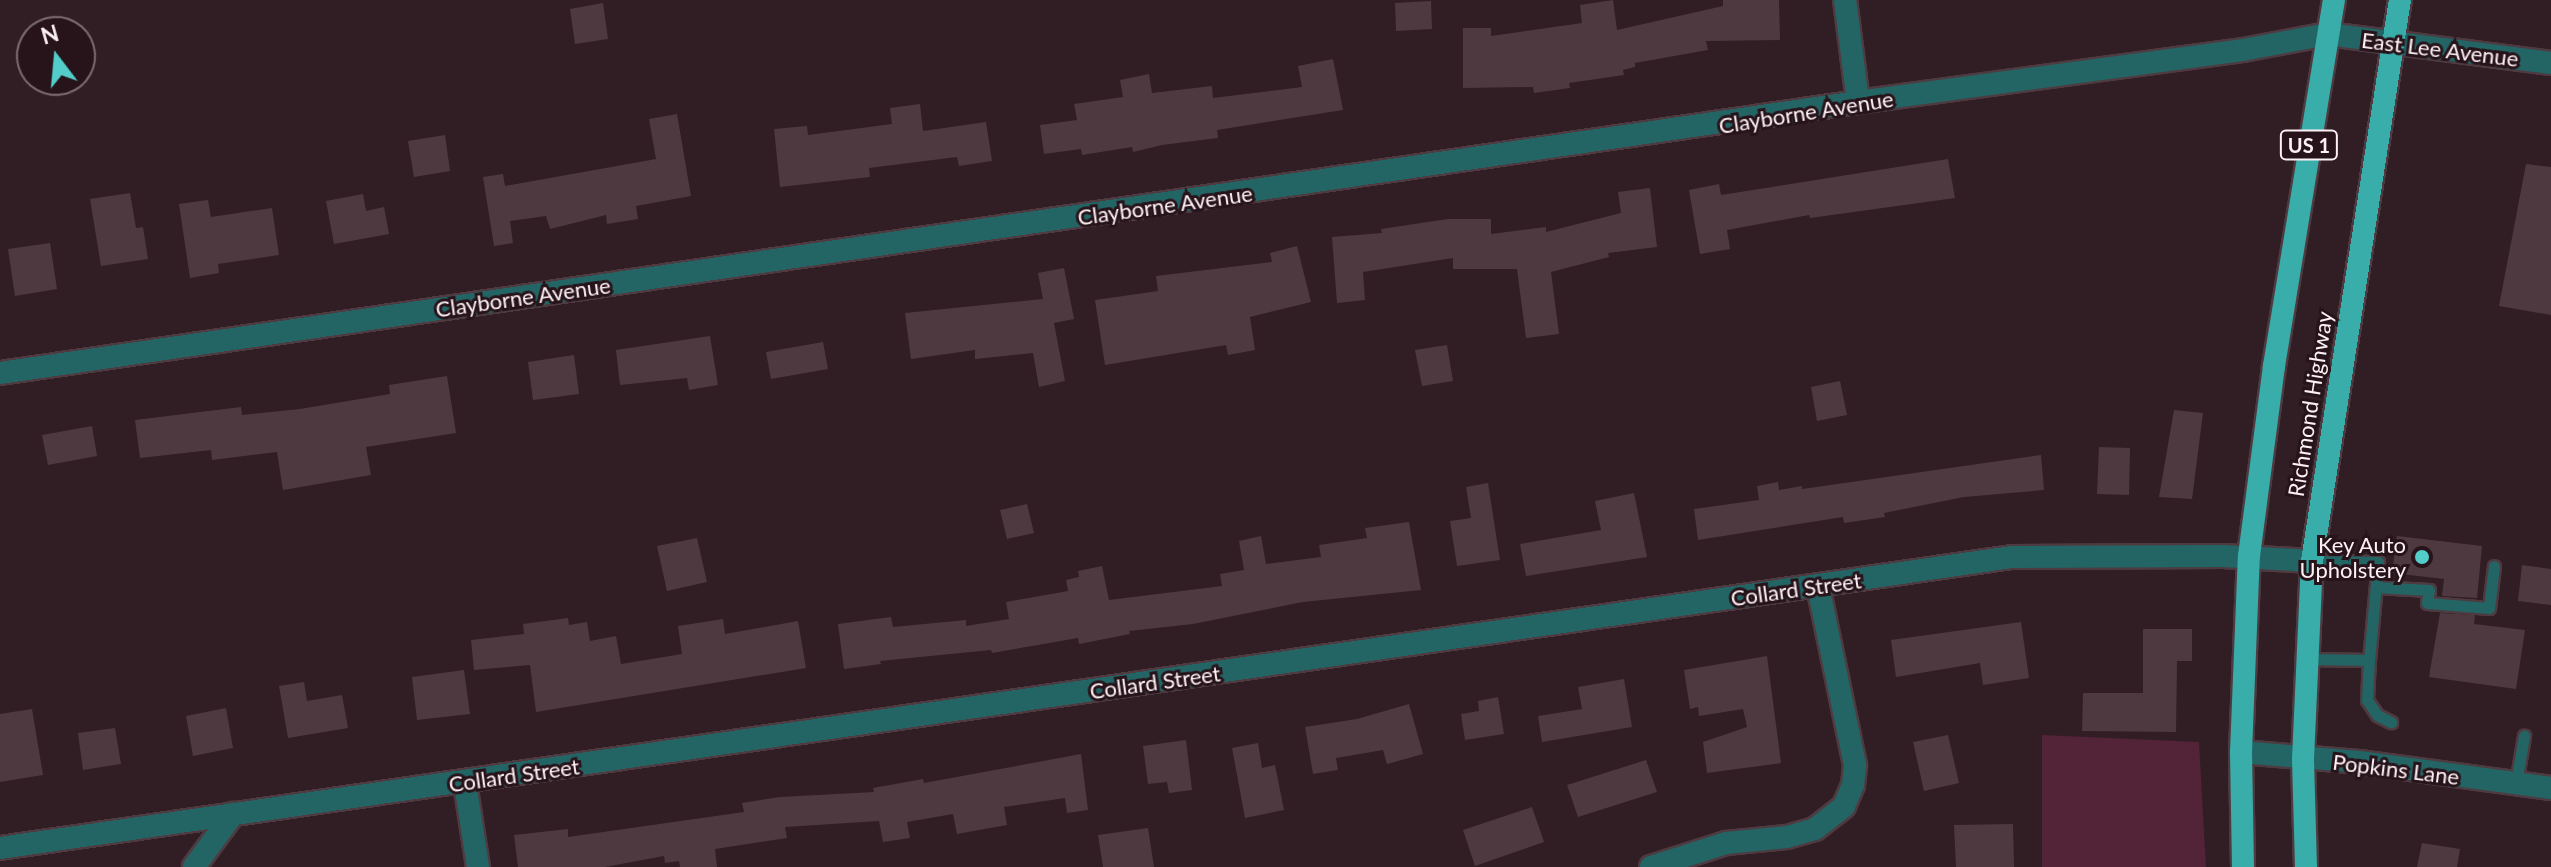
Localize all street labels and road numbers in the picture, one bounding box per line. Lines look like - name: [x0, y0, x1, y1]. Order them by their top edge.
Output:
- street label: East Lee Avenue: [2360, 26, 2520, 72]
- street label: Clayborne Avenue: [1716, 85, 1896, 139]
- road number: US 1: [2279, 129, 2339, 161]
- street label: Clayborne Avenue: [1075, 180, 1255, 230]
- street label: Clayborne Avenue: [433, 272, 613, 322]
- street label: Richmond Highway: [2282, 309, 2338, 499]
- street label: Collard Street: [1729, 567, 1863, 611]
- street label: Collard Street: [1088, 660, 1222, 704]
- street label: Popkins Lane: [2331, 748, 2461, 790]
- street label: Collard Street: [447, 753, 581, 797]

